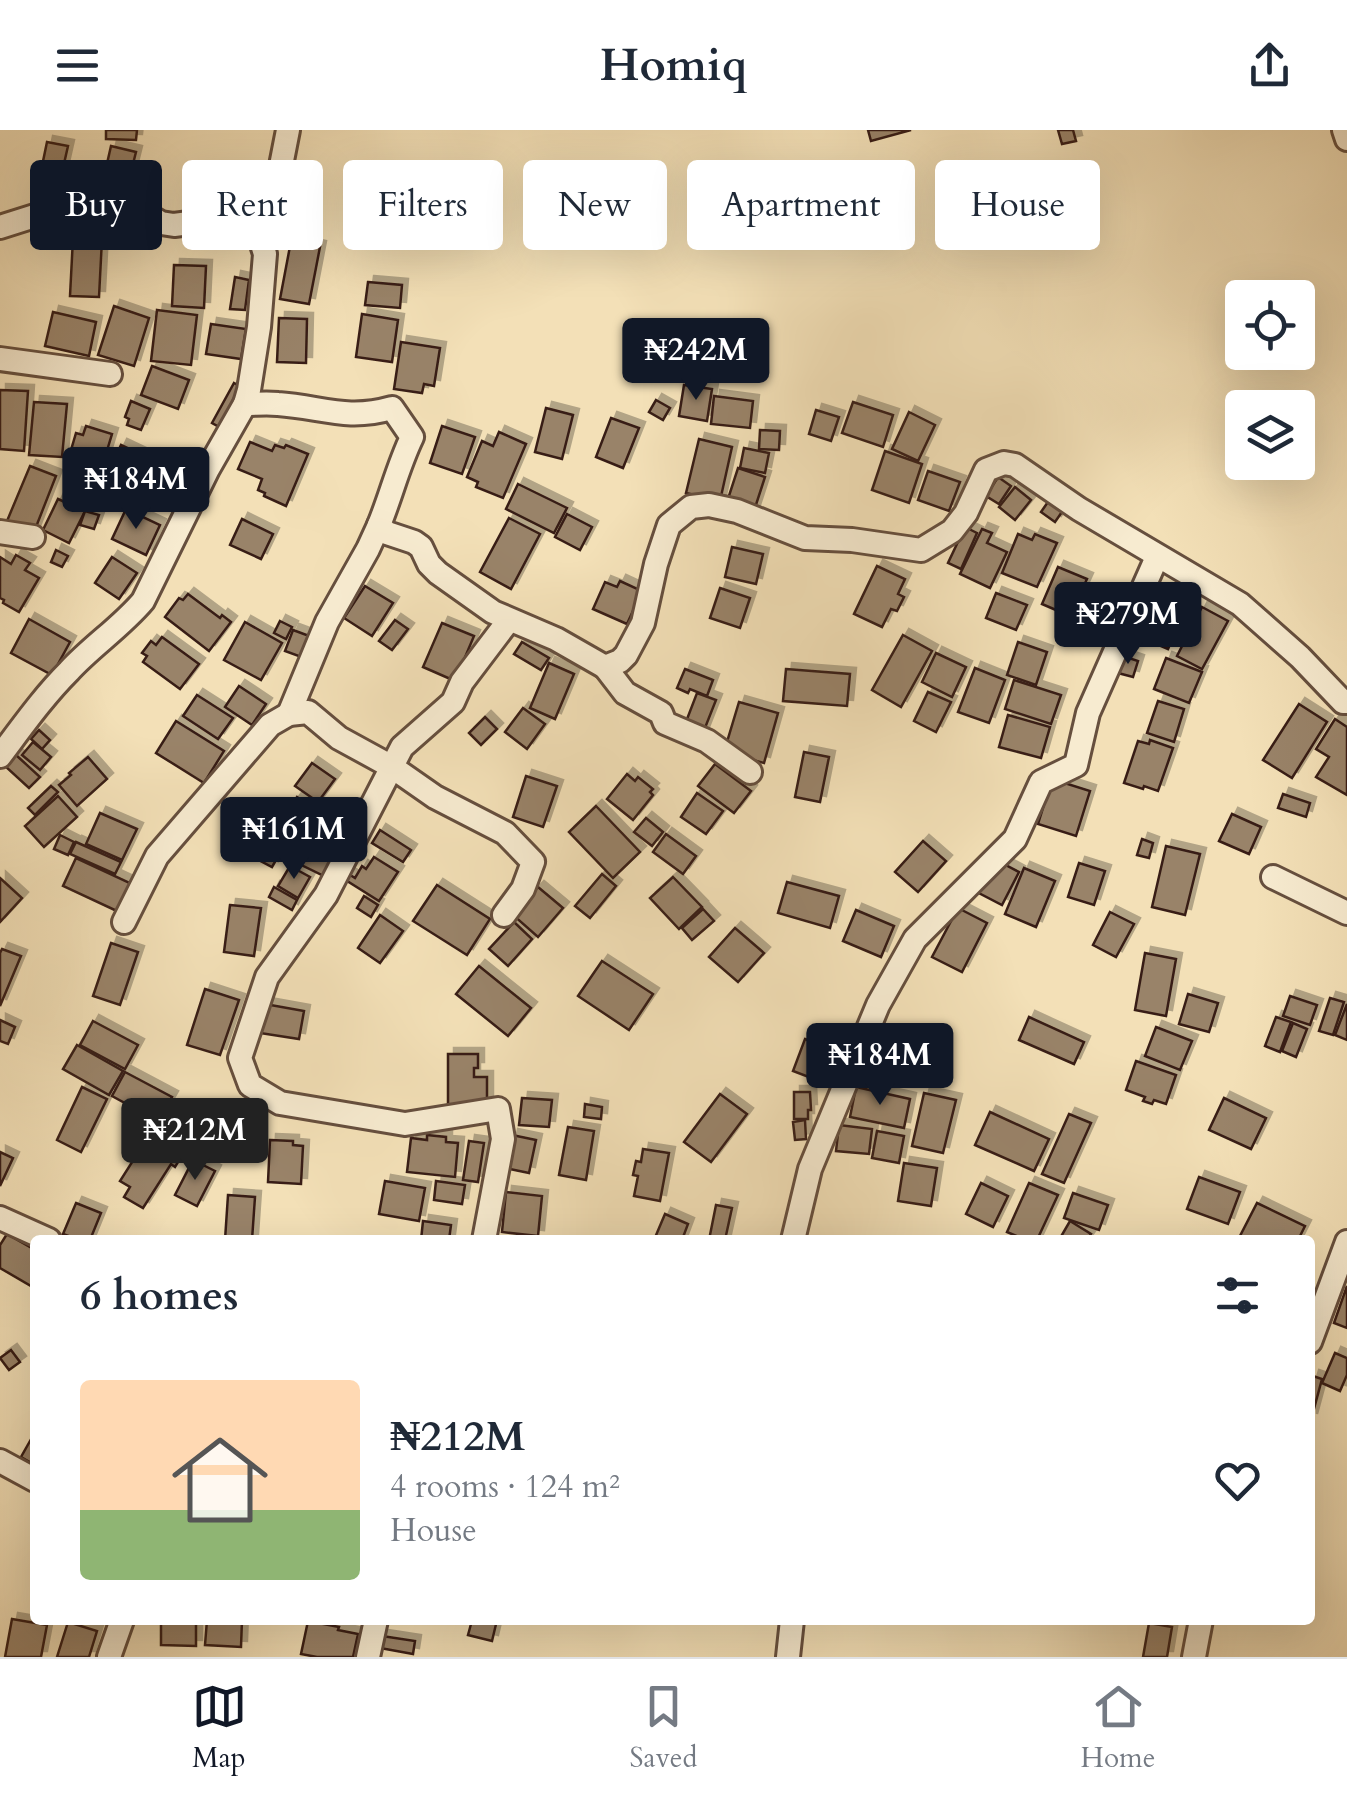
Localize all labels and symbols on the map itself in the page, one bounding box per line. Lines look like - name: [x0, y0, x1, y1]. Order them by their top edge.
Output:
- pin: ₦242M: [626, 318, 766, 403]
- pin: ₦184M: [66, 447, 206, 532]
- pin: ₦279M: [1058, 582, 1198, 667]
- pin: ₦161M: [224, 797, 364, 882]
- pin: ₦184M: [810, 1023, 950, 1108]
- pin: ₦212M: [125, 1098, 265, 1183]

